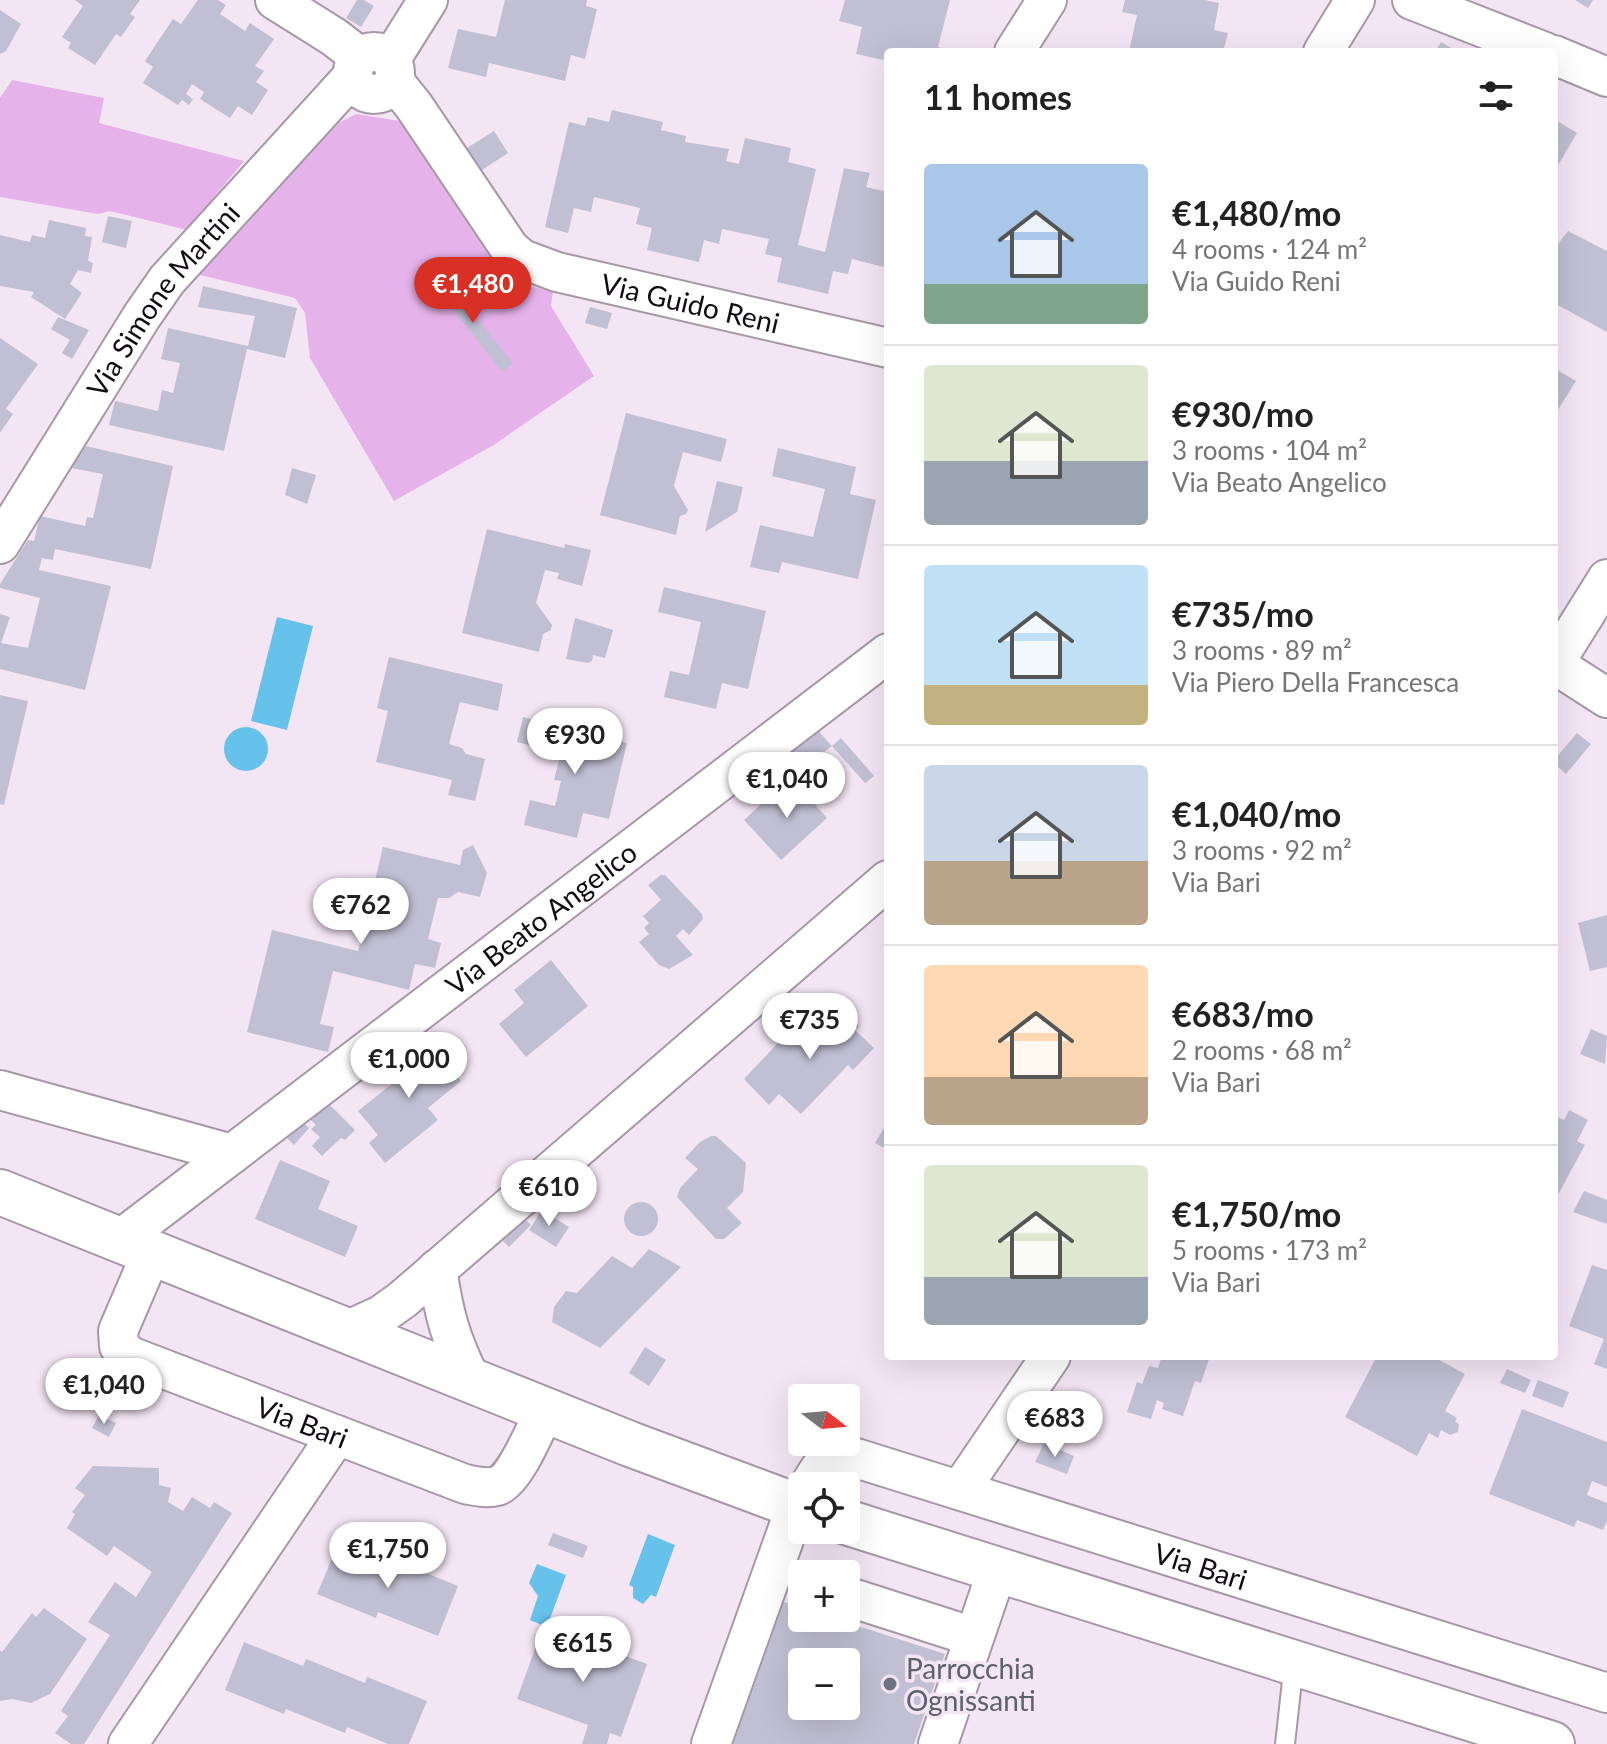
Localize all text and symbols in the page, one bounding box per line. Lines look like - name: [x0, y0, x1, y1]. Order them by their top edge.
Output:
- icon: filters: [1474, 74, 1518, 118]
- text: 11 homes: [924, 76, 1072, 117]
- text: €1,480/mo: [1172, 192, 1341, 233]
- street label: Via Simone Martini: [79, 196, 246, 403]
- icon: home: [988, 196, 1084, 292]
- text: 4 rooms · 124 m²: [1172, 233, 1367, 265]
- pin: €1,480: [408, 257, 538, 325]
- text: Via Guido Reni: [1172, 265, 1341, 297]
- street label: Via Guido Reni: [598, 266, 783, 340]
- text: €1,480: [432, 267, 514, 299]
- text: €930/mo: [1172, 393, 1314, 434]
- icon: home: [988, 397, 1084, 493]
- text: 3 rooms · 104 m²: [1172, 434, 1367, 466]
- text: Via Beato Angelico: [1172, 466, 1387, 498]
- text: €735/mo: [1172, 593, 1314, 634]
- icon: home: [988, 597, 1084, 693]
- text: 3 rooms · 89 m²: [1172, 634, 1352, 666]
- text: Via Piero Della Francesca: [1172, 666, 1459, 698]
- pin: €930: [528, 708, 622, 776]
- text: €930: [545, 718, 605, 750]
- pin: €1,040: [722, 752, 852, 820]
- text: €1,040: [746, 762, 828, 794]
- text: €1,040/mo: [1172, 793, 1341, 834]
- icon: home: [988, 797, 1084, 893]
- street label: Via Beato Angelico: [439, 834, 643, 1002]
- text: 3 rooms · 92 m²: [1172, 834, 1352, 866]
- text: Via Bari: [1172, 866, 1261, 898]
- pin: €762: [314, 878, 408, 946]
- text: €762: [331, 888, 391, 920]
- pin: €735: [763, 993, 857, 1061]
- text: €683/mo: [1172, 993, 1314, 1034]
- icon: home: [988, 997, 1084, 1093]
- text: €735: [780, 1003, 840, 1035]
- pin: €1,000: [344, 1032, 474, 1100]
- text: 2 rooms · 68 m²: [1172, 1034, 1352, 1066]
- text: €1,000: [368, 1042, 450, 1074]
- text: Via Bari: [1172, 1066, 1261, 1098]
- pin: €610: [502, 1160, 596, 1228]
- text: €610: [519, 1170, 579, 1202]
- text: €1,750/mo: [1172, 1193, 1341, 1234]
- icon: home: [988, 1197, 1084, 1293]
- text: 5 rooms · 173 m²: [1172, 1234, 1367, 1266]
- text: Via Bari: [1172, 1266, 1261, 1298]
- pin: €1,040: [39, 1358, 169, 1426]
- text: €1,040: [63, 1368, 145, 1400]
- north arrow: [788, 1384, 860, 1456]
- map controls: [788, 1384, 860, 1720]
- street label: Via Bari: [251, 1389, 353, 1455]
- pin: €683: [1008, 1391, 1102, 1459]
- text: €683: [1025, 1401, 1085, 1433]
- button: locate: [788, 1472, 860, 1544]
- pin: €1,750: [323, 1522, 453, 1590]
- text: €1,750: [347, 1532, 429, 1564]
- street label: Via Bari: [1150, 1535, 1251, 1596]
- button: +: [788, 1560, 860, 1632]
- pin: €615: [536, 1616, 630, 1684]
- text: €615: [553, 1626, 613, 1658]
- button: −: [788, 1648, 860, 1720]
- place label: Parrocchia Ognissanti: [906, 1651, 1036, 1717]
- marker: Parrocchia Ognissanti: [881, 1675, 899, 1693]

